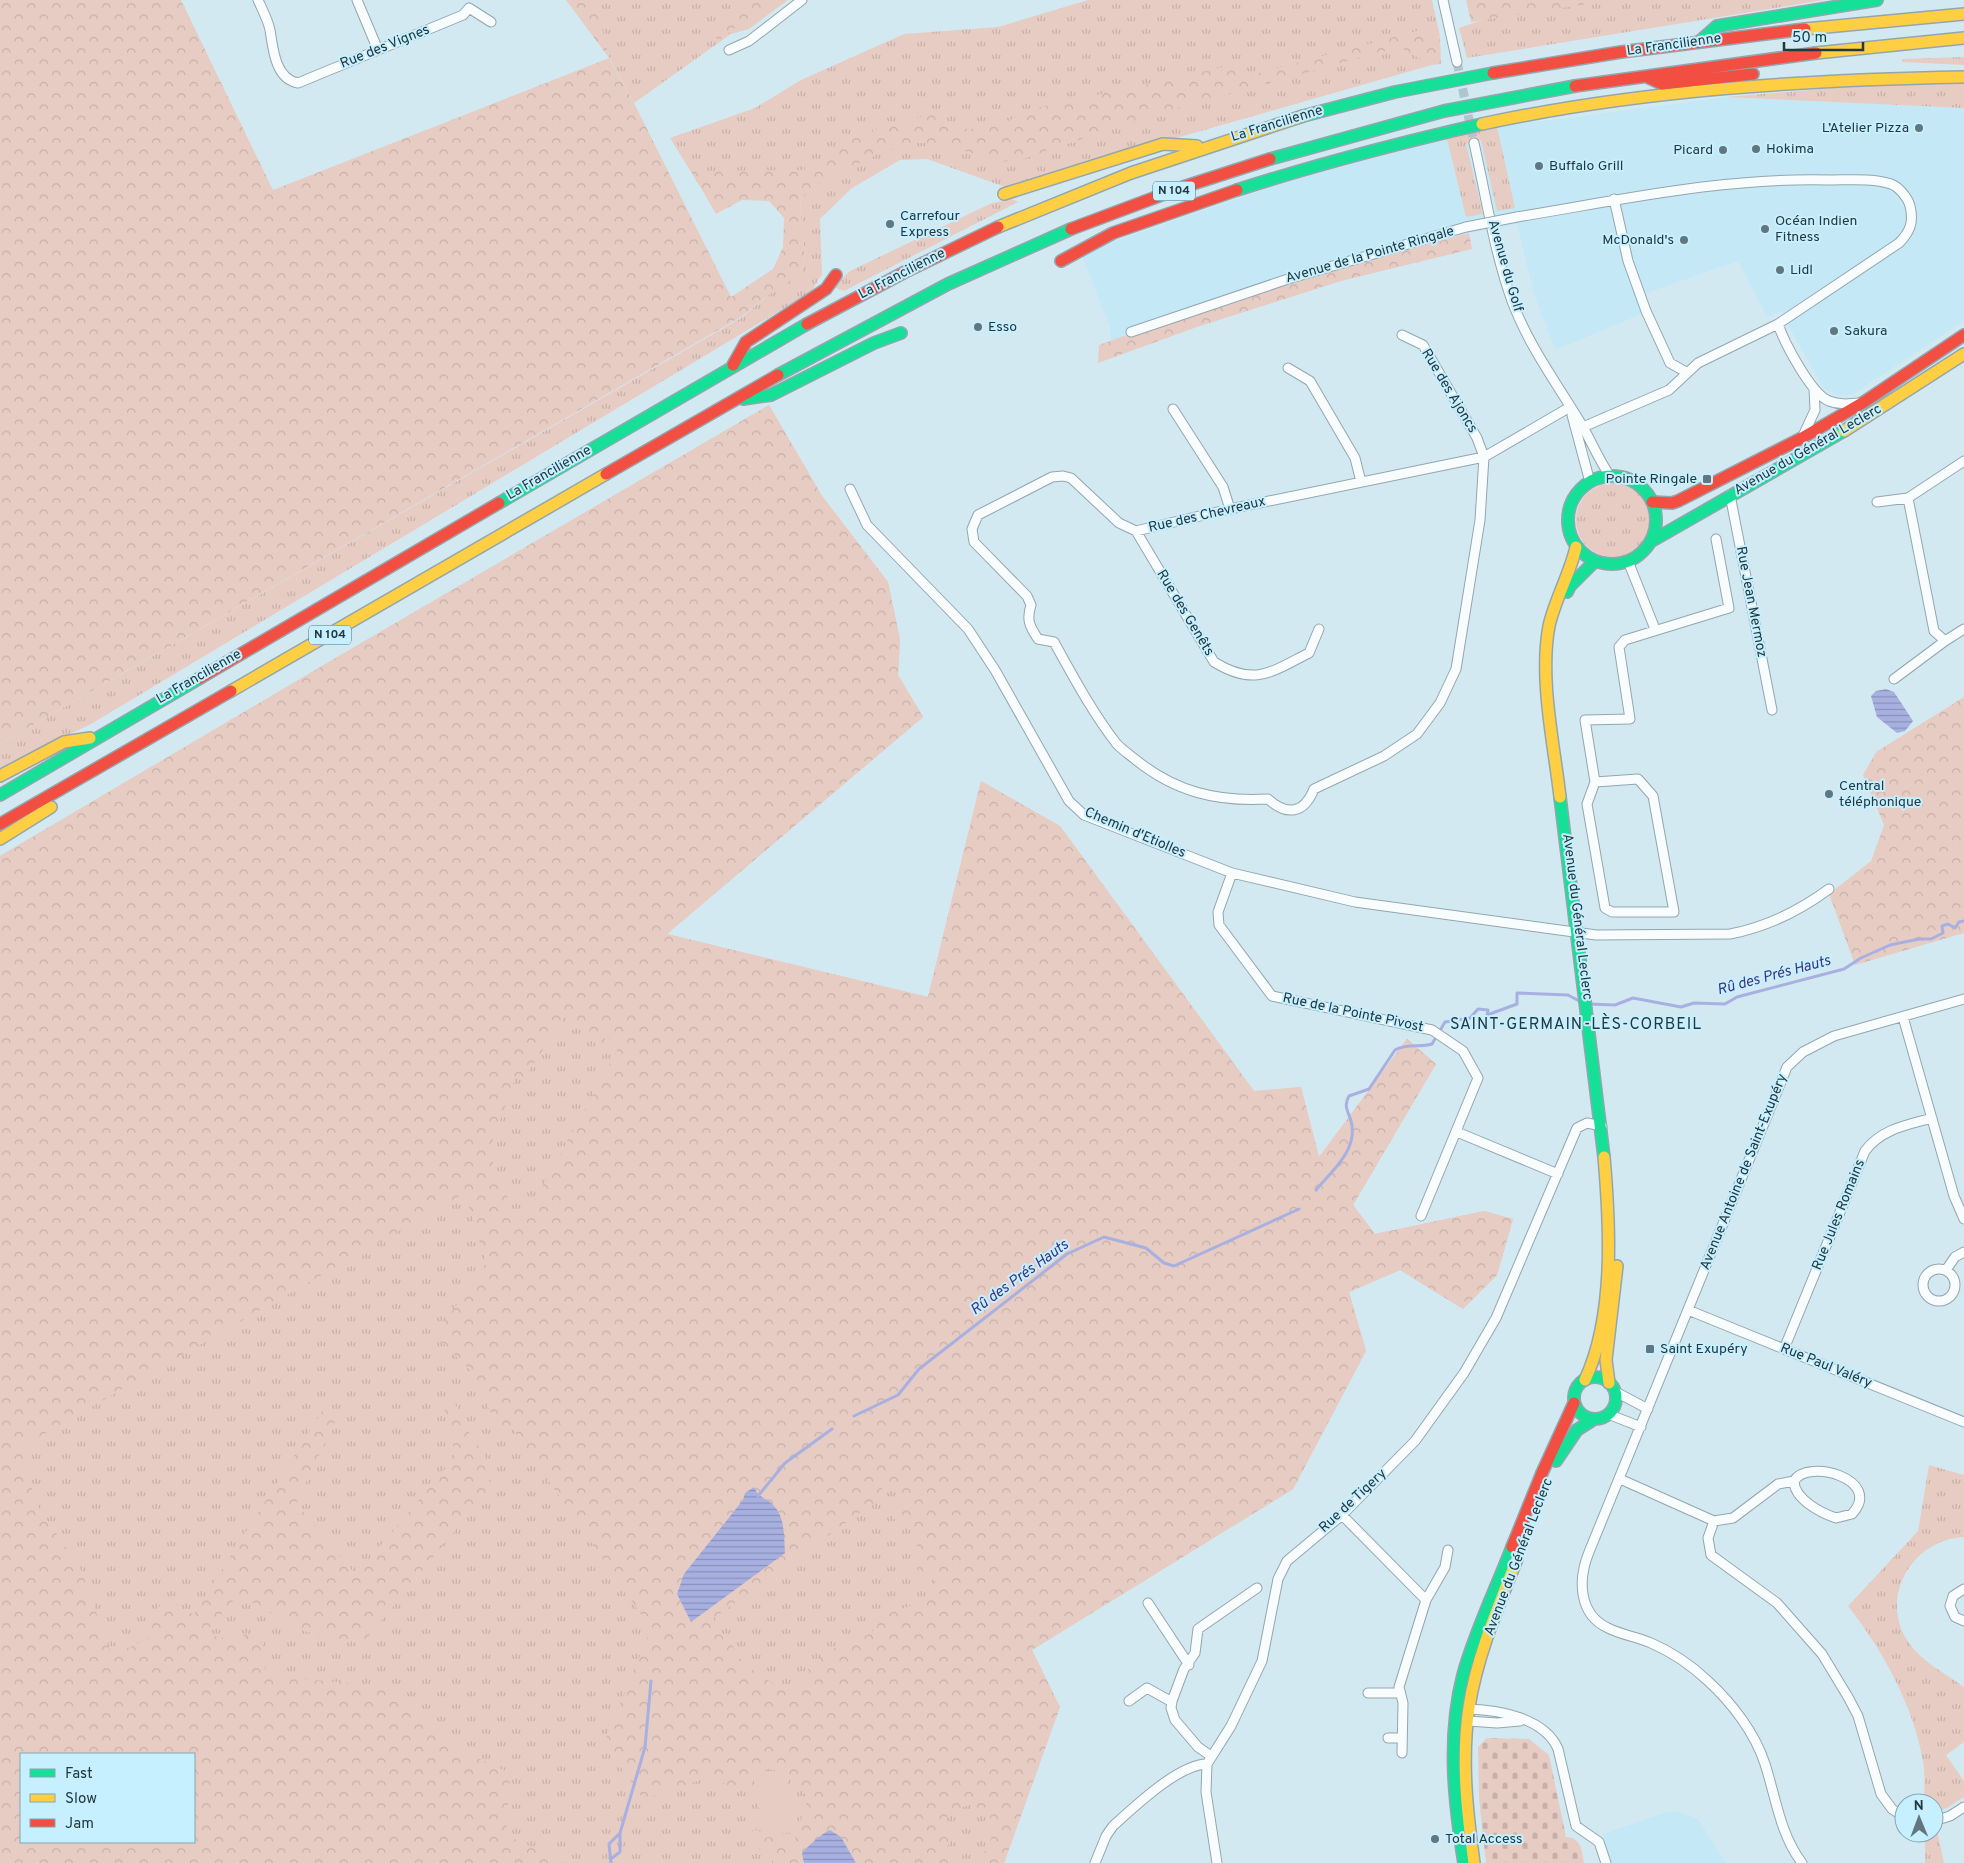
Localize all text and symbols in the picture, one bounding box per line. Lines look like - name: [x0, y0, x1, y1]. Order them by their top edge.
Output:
- scale bar: [1784, 20, 1863, 52]
- street label: Rue des Vignes: [338, 21, 432, 73]
- text: 50 m: [1792, 29, 1827, 48]
- street label: La Francilienne: [1626, 30, 1722, 60]
- street label: La Francilienne: [1229, 102, 1325, 146]
- place label: L’Atelier Pizza: [1822, 120, 1909, 137]
- marker: L’Atelier Pizza: [1913, 122, 1925, 134]
- place label: Hokima: [1766, 141, 1814, 158]
- place label: Picard: [1673, 142, 1713, 159]
- marker: Hokima: [1750, 143, 1762, 155]
- marker: Picard: [1717, 144, 1729, 156]
- place label: Buffalo Grill: [1549, 158, 1624, 175]
- marker: Buffalo Grill: [1533, 160, 1545, 172]
- road number: N 104: [1153, 182, 1195, 200]
- place label: Carrefour Express: [900, 208, 960, 241]
- place label: Océan Indien Fitness: [1775, 213, 1857, 246]
- marker: Carrefour Express: [884, 218, 896, 230]
- street label: Avenue du Golf: [1484, 218, 1526, 314]
- street label: Avenue de la Pointe Ringale: [1284, 223, 1456, 287]
- marker: Océan Indien Fitness: [1759, 223, 1771, 235]
- place label: McDonald's: [1602, 232, 1674, 249]
- marker: McDonald's: [1678, 234, 1690, 246]
- street label: La Francilienne: [856, 245, 948, 303]
- place label: Lidl: [1790, 262, 1813, 279]
- marker: Lidl: [1774, 264, 1786, 276]
- place label: Esso: [988, 319, 1017, 336]
- marker: Esso: [972, 321, 984, 333]
- place label: Sakura: [1844, 323, 1887, 340]
- marker: Sakura: [1828, 325, 1840, 337]
- street label: Rue des Ajoncs: [1417, 346, 1481, 436]
- street label: Avenue du Général Leclerc: [1731, 401, 1885, 499]
- street label: La Francilienne: [504, 442, 594, 504]
- place label: Pointe Ringale: [1606, 471, 1697, 488]
- marker: Pointe Ringale: [1701, 473, 1713, 485]
- street label: Rue des Chevreaux: [1147, 493, 1267, 537]
- street label: Rue Jean Mermoz: [1732, 545, 1770, 659]
- street label: Rue des Genêts: [1153, 567, 1217, 659]
- road number: N 104: [309, 626, 351, 644]
- street label: La Francilienne: [154, 646, 244, 708]
- place label: Central téléphonique: [1839, 778, 1921, 811]
- marker: Central téléphonique: [1823, 788, 1835, 800]
- street label: Chemin d'Etiolles: [1082, 804, 1188, 862]
- street label: Avenue du Général Leclerc: [1558, 833, 1596, 1001]
- water label: Rû des Prés Hauts: [1715, 952, 1833, 1000]
- street label: Rue de la Pointe Pivost: [1281, 990, 1425, 1036]
- district label: SAINT-GERMAIN-LÈS-CORBEIL: [1450, 1013, 1702, 1035]
- street label: Avenue Antoine de Saint-Exupéry: [1697, 1071, 1791, 1273]
- street label: Rue Jules Romains: [1809, 1157, 1869, 1273]
- water label: Rû des Prés Hauts: [967, 1236, 1073, 1320]
- street label: Rue Paul Valéry: [1778, 1340, 1874, 1392]
- place label: Saint Exupéry: [1660, 1341, 1748, 1358]
- marker: Saint Exupéry: [1644, 1343, 1656, 1355]
- street label: Rue de Tigery: [1316, 1465, 1390, 1537]
- street label: Avenue du Général Leclerc: [1481, 1476, 1557, 1638]
- legend: [20, 1753, 195, 1843]
- text: Fast: [65, 1765, 93, 1784]
- text: Slow: [65, 1790, 97, 1809]
- north arrow: [1894, 1793, 1944, 1843]
- text: N: [1914, 1798, 1924, 1815]
- text: Jam: [65, 1815, 94, 1834]
- place label: Total Access: [1445, 1831, 1523, 1848]
- marker: Total Access: [1429, 1833, 1441, 1845]

